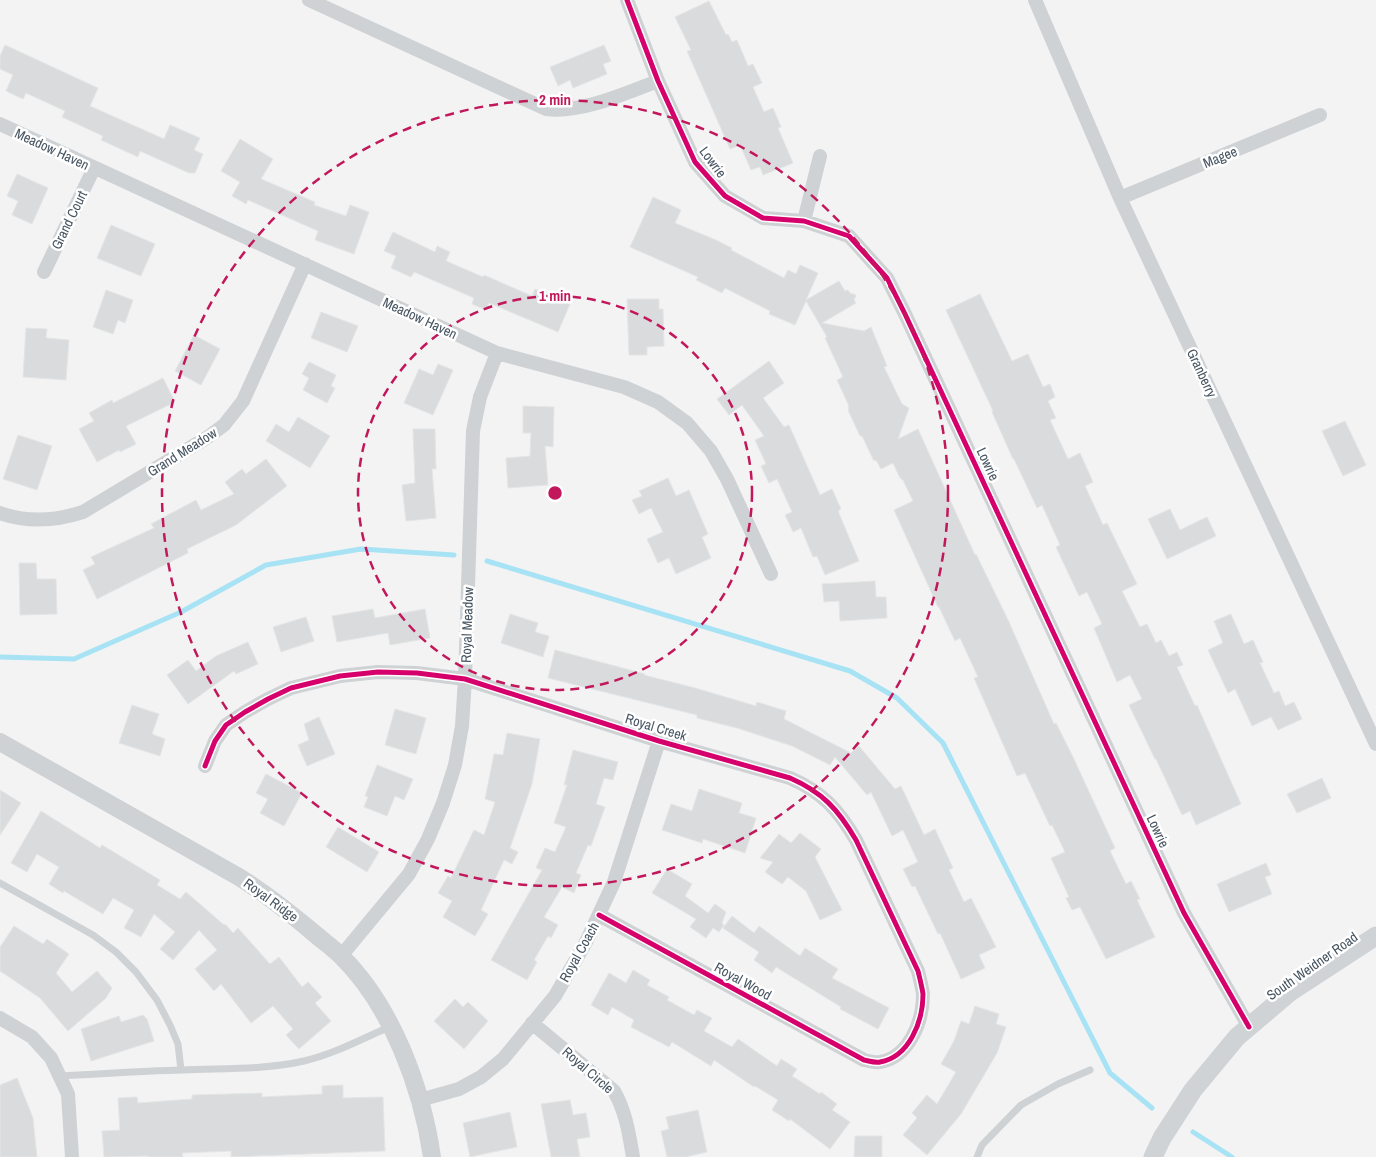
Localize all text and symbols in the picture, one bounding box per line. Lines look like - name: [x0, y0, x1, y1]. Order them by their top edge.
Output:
- text: 2 min: [539, 89, 571, 110]
- street label: Meadow Haven: [12, 124, 92, 174]
- street label: Magee: [1200, 142, 1240, 172]
- street label: Lowrie: [695, 143, 731, 181]
- street label: Grand Court: [47, 188, 91, 252]
- text: 1 min: [539, 285, 571, 306]
- street label: Meadow Haven: [380, 293, 460, 343]
- street label: Granberry: [1183, 346, 1221, 400]
- street label: Grand Meadow: [144, 423, 221, 480]
- street label: Lowrie: [973, 445, 1003, 483]
- centre of rings: [546, 484, 564, 502]
- street label: Royal Meadow: [457, 586, 477, 663]
- street label: Royal Creek: [623, 709, 689, 745]
- street label: Lowrie: [1143, 812, 1173, 850]
- street label: Royal Ridge: [240, 874, 302, 926]
- street label: Royal Coach: [555, 919, 603, 985]
- street label: South Weidner Road: [1263, 928, 1361, 1004]
- street label: Royal Wood: [711, 958, 775, 1004]
- street label: Royal Circle: [559, 1043, 617, 1097]

